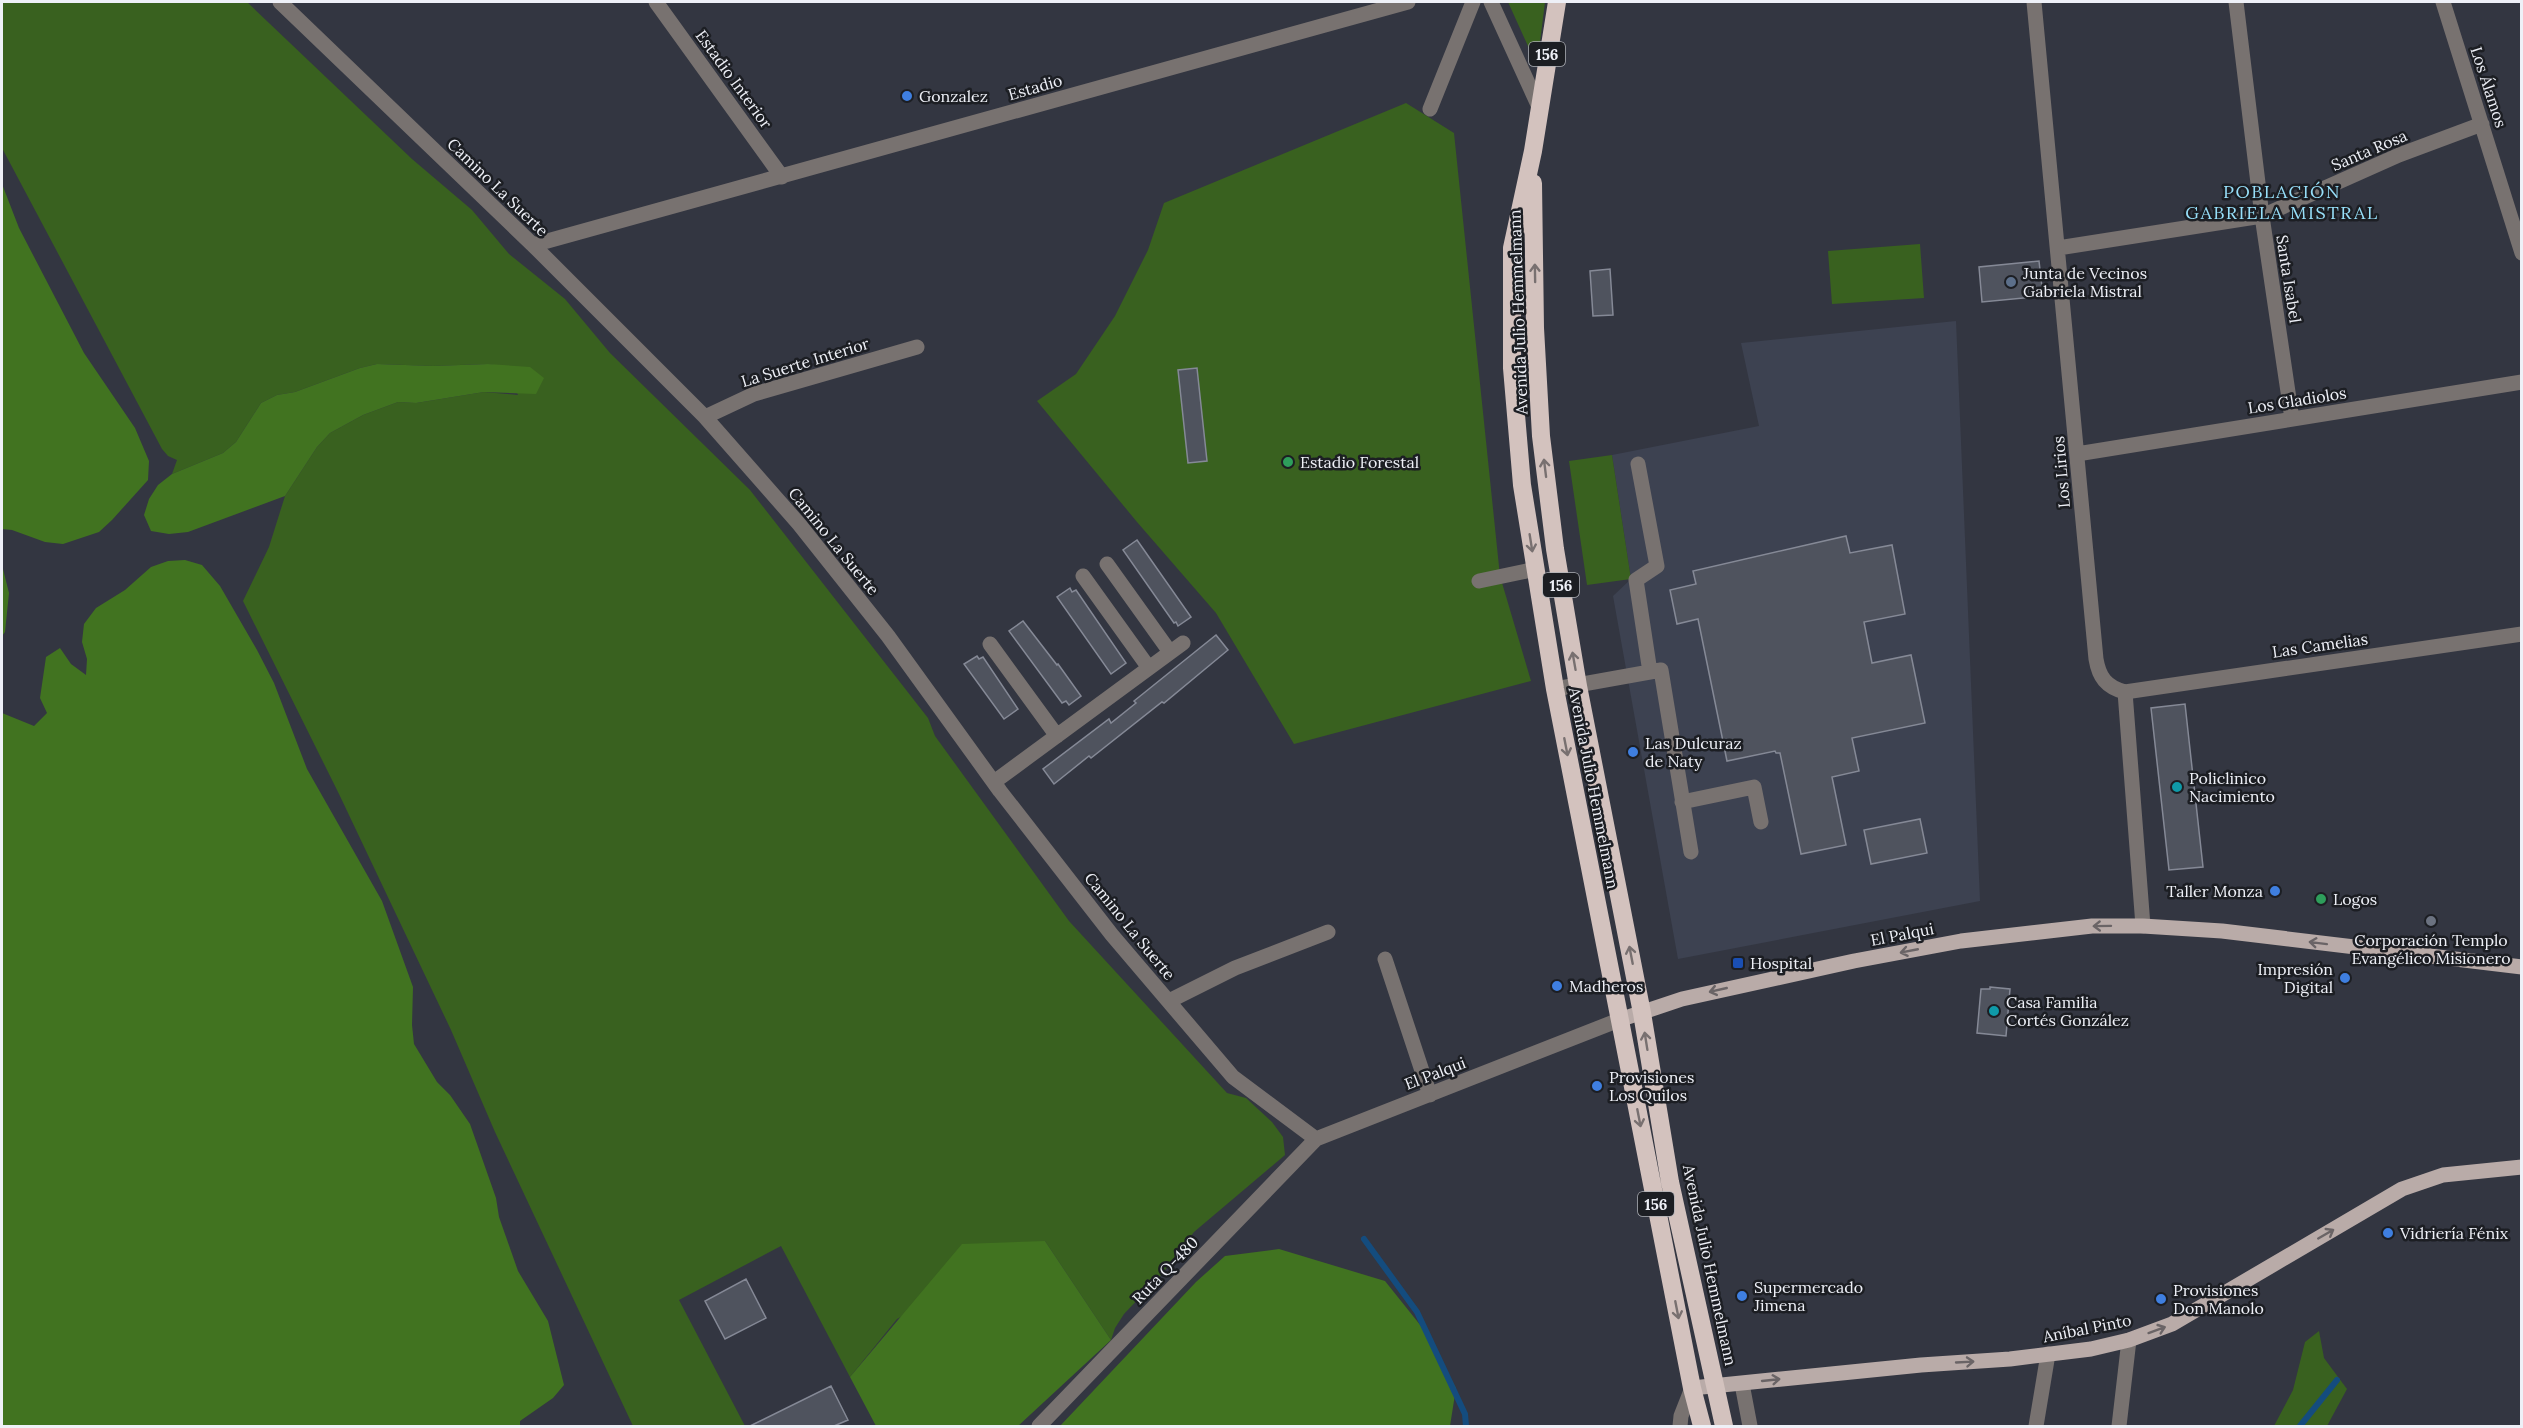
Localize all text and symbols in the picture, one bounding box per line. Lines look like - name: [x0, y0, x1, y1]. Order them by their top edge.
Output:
- street label: Estadio Interior: [692, 26, 776, 132]
- road number: 156: [1529, 42, 1565, 66]
- street label: Los Álamos: [2467, 44, 2511, 130]
- street label: Estadio: [1006, 70, 1064, 104]
- place label: Gonzalez: [919, 86, 988, 106]
- marker: Gonzalez: [900, 89, 914, 103]
- street label: Santa Rosa: [2328, 125, 2410, 175]
- street label: Camino La Suerte: [443, 134, 553, 241]
- district label: POBLACIÓN GABRIELA MISTRAL: [2185, 180, 2379, 224]
- street label: Avenida Julio Hemmelmann: [1504, 209, 1532, 416]
- street label: Santa Isabel: [2272, 234, 2306, 324]
- place label: Junta de Vecinos Gabriela Mistral: [2022, 263, 2147, 301]
- one-way arrow: [1529, 264, 1541, 284]
- marker: Junta de Vecinos Gabriela Mistral: [2004, 275, 2018, 289]
- street label: La Suerte Interior: [739, 333, 871, 391]
- street label: Los Gladiolos: [2246, 382, 2348, 418]
- street label: Los Lirios: [2048, 435, 2074, 509]
- place label: Estadio Forestal: [1300, 452, 1419, 472]
- marker: Estadio Forestal: [1281, 455, 1295, 469]
- one-way arrow: [1539, 458, 1550, 478]
- street label: Camino La Suerte: [784, 483, 884, 599]
- one-way arrow: [1526, 533, 1537, 552]
- road number: 156: [1543, 573, 1579, 597]
- street label: Las Camelias: [2271, 628, 2369, 662]
- one-way arrow: [1568, 651, 1579, 671]
- street label: Avenida Julio Hemmelmann: [1564, 685, 1623, 891]
- place label: Las Dulcuraz de Naty: [1645, 733, 1742, 771]
- one-way arrow: [1561, 736, 1572, 756]
- marker: Las Dulcuraz de Naty: [1626, 745, 1640, 759]
- place label: Policlinico Nacimiento: [2189, 768, 2275, 806]
- marker: Policlinico Nacimiento: [2170, 780, 2184, 794]
- street label: Camino La Suerte: [1080, 868, 1180, 984]
- place label: Taller Monza: [2166, 881, 2263, 901]
- marker: Taller Monza: [2268, 884, 2282, 898]
- place label: Logos: [2333, 889, 2377, 909]
- marker: Logos: [2314, 892, 2328, 906]
- marker: Corporación Templo Evangélico Misionero: [2424, 914, 2438, 928]
- street label: El Palqui: [1869, 918, 1935, 950]
- one-way arrow: [2093, 920, 2113, 932]
- place label: Corporación Templo Evangélico Misionero: [2352, 930, 2511, 968]
- one-way arrow: [2308, 937, 2328, 948]
- one-way arrow: [1625, 946, 1636, 965]
- one-way arrow: [1900, 946, 1920, 957]
- place label: Hospital: [1750, 953, 1812, 973]
- marker: Hospital: [1731, 956, 1745, 970]
- place label: Impresión Digital: [2257, 959, 2333, 997]
- marker: Impresión Digital: [2338, 971, 2352, 985]
- place label: Madheros: [1569, 976, 1643, 996]
- marker: Madheros: [1550, 979, 1564, 993]
- one-way arrow: [1709, 985, 1728, 997]
- place label: Casa Familia Cortés González: [2006, 992, 2129, 1030]
- marker: Casa Familia Cortés González: [1987, 1004, 2001, 1018]
- one-way arrow: [1641, 1032, 1652, 1052]
- street label: El Palqui: [1402, 1052, 1468, 1094]
- place label: Provisiones Los Quilos: [1609, 1067, 1694, 1105]
- marker: Provisiones Los Quilos: [1590, 1079, 1604, 1093]
- one-way arrow: [1634, 1108, 1645, 1128]
- street label: Avenida Julio Hemmelmann: [1679, 1162, 1741, 1368]
- road number: 156: [1638, 1192, 1674, 1216]
- place label: Vidriería Fénix: [2399, 1223, 2509, 1243]
- marker: Vidriería Fénix: [2381, 1226, 2395, 1240]
- one-way arrow: [2317, 1227, 2334, 1239]
- street label: Ruta Q-480: [1128, 1232, 1202, 1308]
- place label: Supermercado Jimena: [1753, 1277, 1863, 1315]
- place label: Provisiones Don Manolo: [2173, 1280, 2264, 1318]
- marker: Supermercado Jimena: [1735, 1289, 1749, 1303]
- marker: Provisiones Don Manolo: [2154, 1292, 2168, 1306]
- one-way arrow: [1672, 1299, 1683, 1319]
- street label: Aníbal Pinto: [2040, 1310, 2133, 1347]
- one-way arrow: [2147, 1324, 2166, 1335]
- one-way arrow: [1955, 1357, 1975, 1368]
- one-way arrow: [1761, 1375, 1781, 1386]

